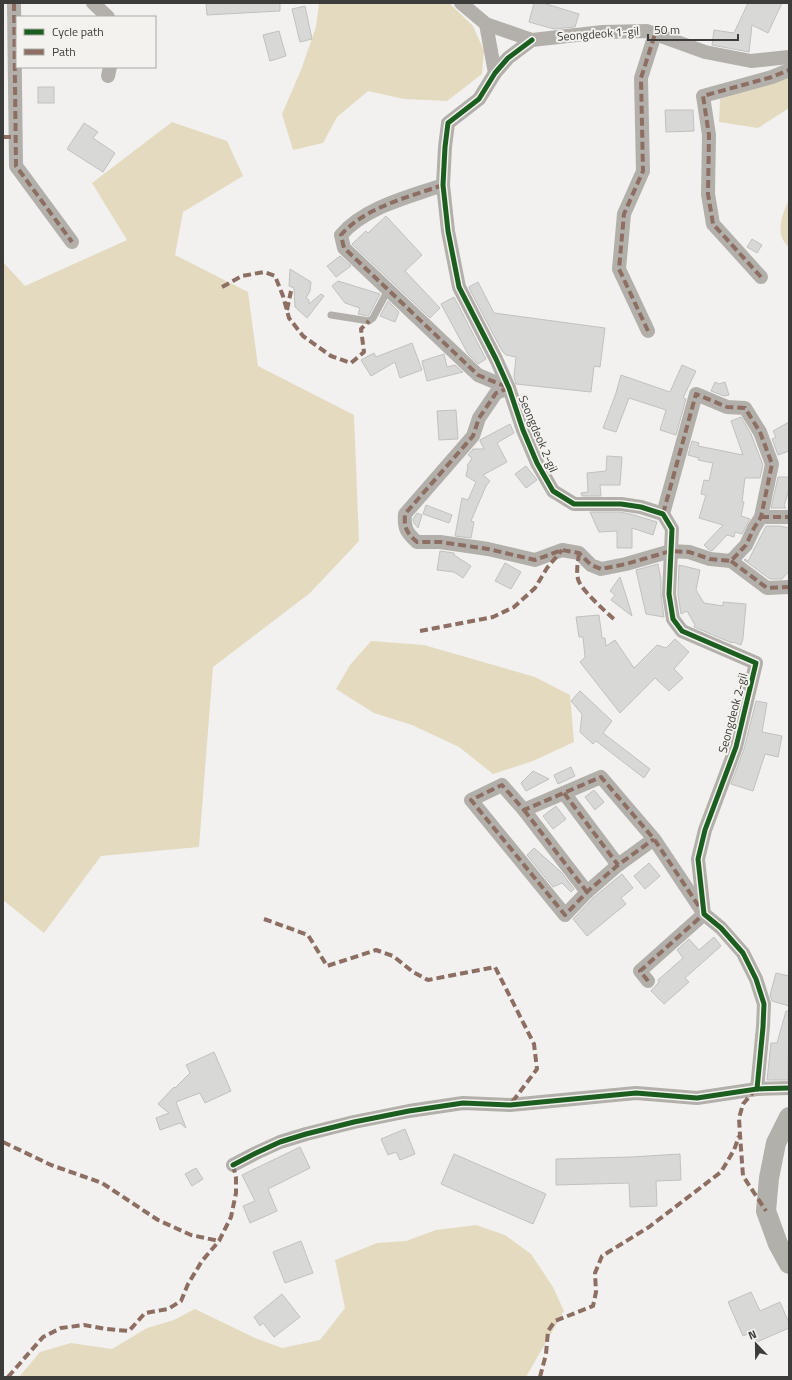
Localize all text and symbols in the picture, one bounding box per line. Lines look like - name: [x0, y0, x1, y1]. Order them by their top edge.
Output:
- legend: [16, 16, 156, 68]
- scale bar: [648, 16, 738, 42]
- text: 50 m: [654, 20, 680, 39]
- street label: Seongdeok 1-gil: [556, 21, 640, 46]
- text: Cycle path: [52, 22, 104, 41]
- text: Path: [52, 42, 76, 61]
- street label: Seongdeok 2-gil: [514, 392, 563, 475]
- street label: Seongdeok 2-gil: [713, 671, 752, 755]
- north arrow: [736, 1324, 776, 1364]
- text: N: [746, 1326, 759, 1344]

